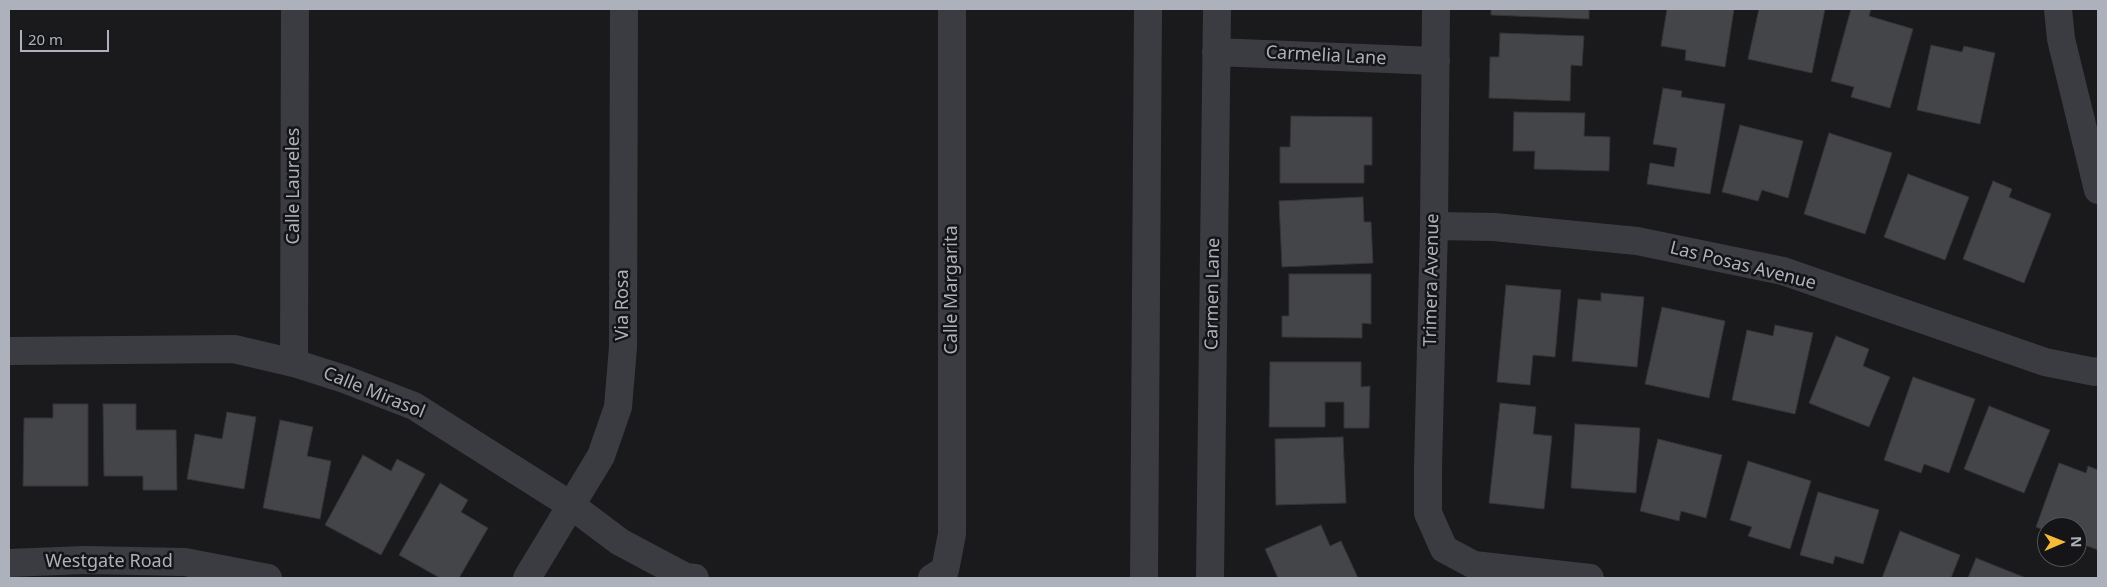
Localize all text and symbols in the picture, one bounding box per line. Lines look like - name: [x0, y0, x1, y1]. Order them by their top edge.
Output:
- scale bar: [22, 20, 111, 52]
- text: 20 m: [28, 29, 63, 49]
- street label: Carmelia Lane: [1265, 42, 1387, 70]
- street label: Calle Laureles: [283, 128, 305, 244]
- street label: Trimera Avenue: [1420, 213, 1444, 347]
- street label: Calle Margarita: [941, 225, 963, 355]
- street label: Las Posas Avenue: [1668, 237, 1818, 295]
- street label: Carmen Lane: [1201, 238, 1225, 350]
- street label: Via Rosa: [612, 269, 634, 341]
- street label: Calle Mirasol: [320, 363, 428, 423]
- north arrow: [2037, 517, 2087, 567]
- text: N: [2067, 536, 2086, 548]
- street label: Westgate Road: [45, 551, 173, 573]

